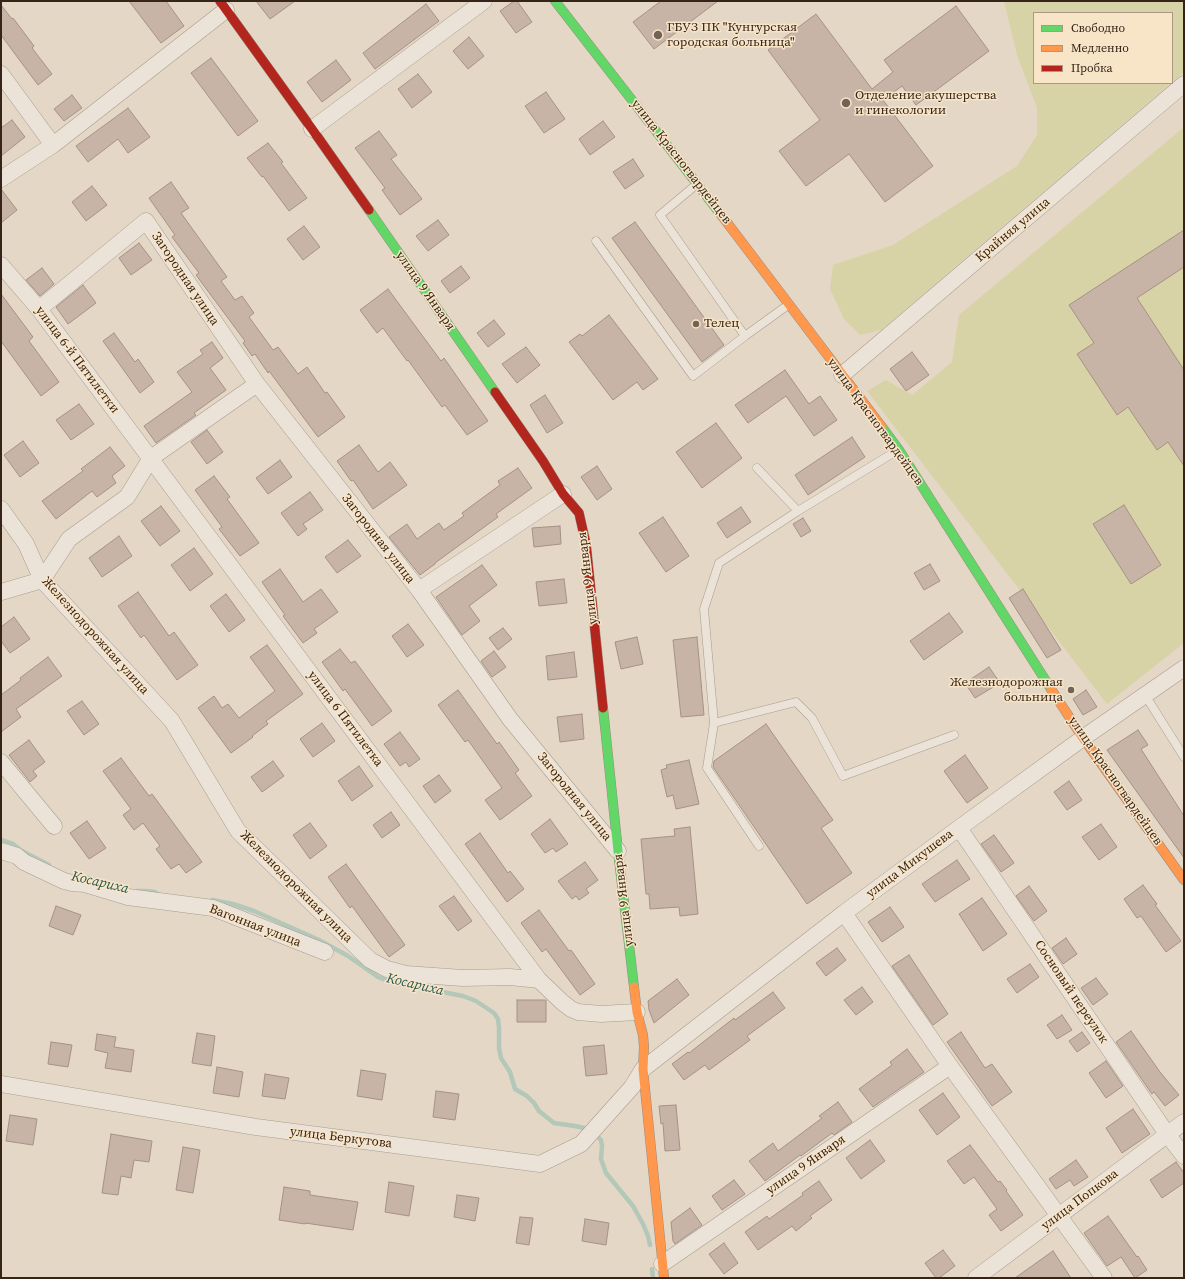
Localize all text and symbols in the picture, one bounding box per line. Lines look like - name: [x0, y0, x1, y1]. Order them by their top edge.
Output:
- legend: [1033, 12, 1173, 84]
- place label: ГБУЗ ПК "Кунгурская городская больница": [667, 20, 797, 51]
- text: Свободно: [1071, 20, 1125, 36]
- marker: ГБУЗ ПК "Кунгурская городская больница": [652, 29, 664, 41]
- text: Медленно: [1071, 40, 1129, 56]
- text: Пробка: [1071, 60, 1113, 76]
- place label: Отделение акушерства и гинекологии: [855, 88, 997, 119]
- street label: улица Красногвардейцев: [628, 97, 734, 227]
- marker: Отделение акушерства и гинекологии: [840, 97, 852, 109]
- street label: Крайняя улица: [973, 194, 1053, 266]
- street label: Загородная улица: [148, 229, 222, 329]
- street label: улица 9 Января: [392, 248, 458, 334]
- street label: улица 6-й Пятилетки: [32, 303, 122, 417]
- place label: Телец: [704, 316, 739, 332]
- marker: Телец: [691, 319, 701, 329]
- street label: улица Красногвардейцев: [824, 355, 926, 489]
- street label: Загородная улица: [338, 491, 418, 587]
- street label: улица 9 Января: [575, 531, 601, 625]
- street label: Железнодорожная улица: [38, 574, 152, 698]
- street label: улица 6 Пятилетка: [304, 668, 386, 770]
- place label: Железнодорожная больница: [950, 675, 1063, 706]
- marker: Железнодорожная больница: [1066, 685, 1076, 695]
- street label: улица Красногвардейцев: [1065, 714, 1165, 848]
- street label: Загородная улица: [533, 749, 615, 845]
- street label: улица Микушева: [864, 826, 956, 902]
- street label: Железнодорожная улица: [237, 828, 355, 946]
- street label: улица 9 Января: [611, 853, 637, 947]
- water label: Косариха: [70, 868, 130, 898]
- street label: Вагонная улица: [207, 901, 303, 951]
- street label: Сосновый переулок: [1031, 937, 1111, 1047]
- water label: Косариха: [385, 970, 445, 1000]
- street label: улица Беркутова: [289, 1124, 393, 1152]
- street label: улица 9 Января: [763, 1132, 849, 1198]
- street label: улица Попкова: [1039, 1166, 1121, 1234]

